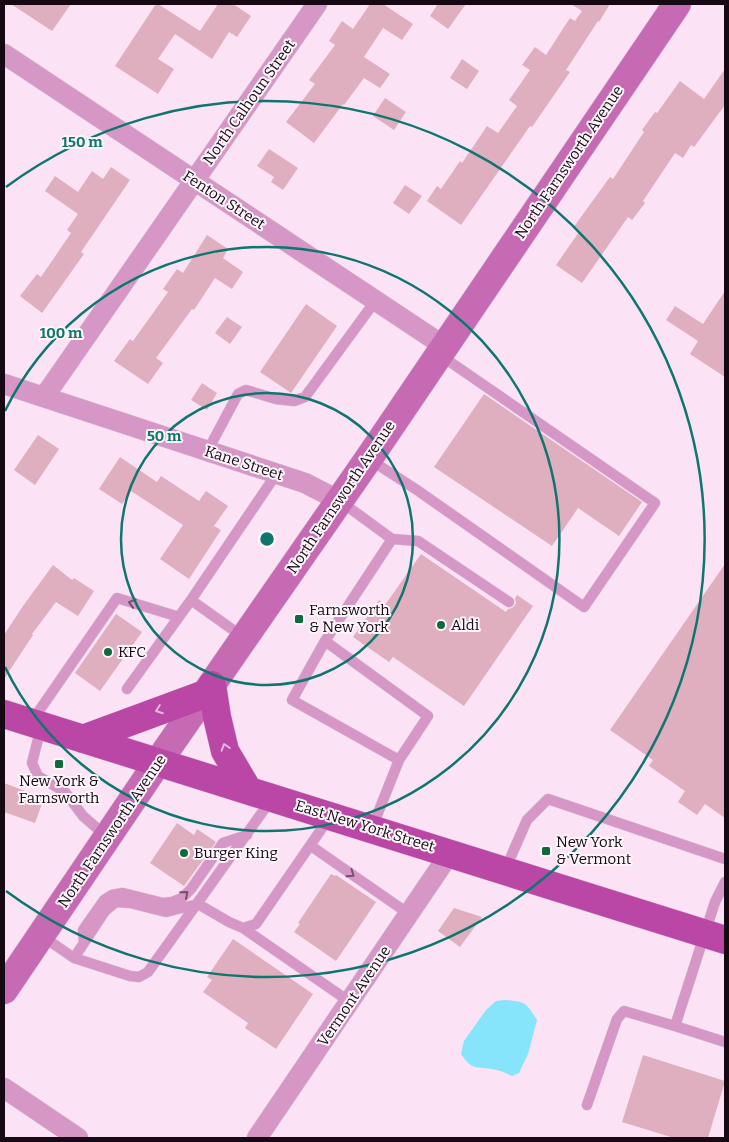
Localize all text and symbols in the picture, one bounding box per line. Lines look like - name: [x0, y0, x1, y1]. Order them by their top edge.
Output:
- street label: North Calhoun Street: [199, 36, 299, 168]
- street label: North Farnsworth Avenue: [511, 82, 627, 242]
- text: 150 m: [61, 133, 103, 151]
- street label: Fenton Street: [180, 167, 269, 233]
- text: 100 m: [40, 324, 83, 342]
- street label: North Farnsworth Avenue: [283, 417, 399, 577]
- text: 50 m: [147, 427, 182, 445]
- street label: Kane Street: [203, 442, 286, 484]
- centre of rings: [258, 530, 276, 548]
- one-way arrow: [128, 598, 137, 608]
- place label: Farnsworth & New York: [309, 601, 390, 636]
- marker: Farnsworth & New York: [293, 613, 305, 625]
- place label: Aldi: [451, 616, 480, 634]
- marker: Aldi: [435, 619, 447, 631]
- place label: KFC: [118, 643, 146, 661]
- marker: KFC: [102, 646, 114, 658]
- one-way arrow: [156, 704, 164, 714]
- one-way arrow: [221, 743, 231, 752]
- street label: North Farnsworth Avenue: [54, 751, 170, 911]
- marker: New York & Farnsworth: [53, 758, 65, 770]
- place label: New York & Farnsworth: [19, 772, 100, 807]
- street label: East New York Street: [293, 796, 437, 856]
- place label: New York & Vermont: [556, 833, 632, 868]
- place label: Burger King: [194, 844, 278, 862]
- marker: New York & Vermont: [540, 845, 552, 857]
- marker: Burger King: [178, 847, 190, 859]
- one-way arrow: [345, 868, 355, 877]
- one-way arrow: [179, 891, 188, 899]
- street label: Vermont Avenue: [314, 942, 394, 1050]

